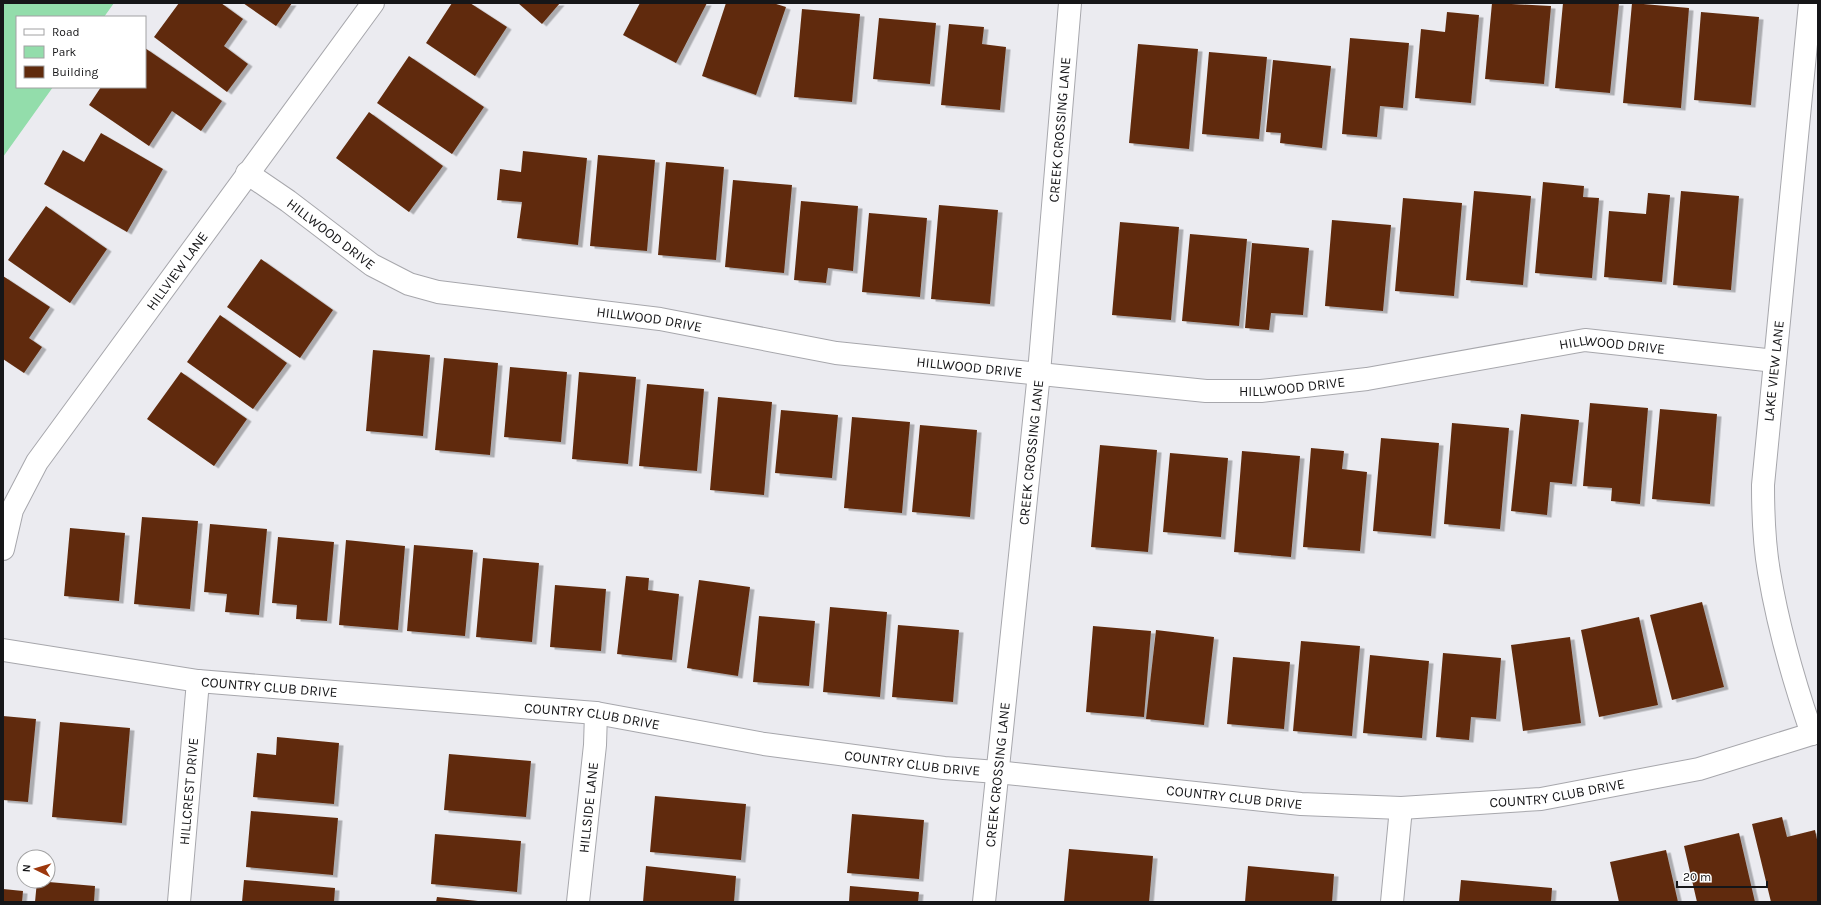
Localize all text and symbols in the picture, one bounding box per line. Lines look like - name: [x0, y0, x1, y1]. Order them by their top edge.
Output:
- legend: [16, 16, 146, 88]
- text: Road: [52, 25, 80, 39]
- text: Park: [52, 45, 77, 59]
- street label: CREEK CROSSING LANE: [1045, 56, 1074, 203]
- text: Building: [52, 65, 99, 79]
- street label: HILLWOOD DRIVE: [284, 195, 379, 273]
- street label: HILLVIEW LANE: [142, 228, 211, 314]
- street label: HILLWOOD DRIVE: [596, 303, 704, 335]
- street label: LAKE VIEW LANE: [1760, 319, 1788, 423]
- street label: HILLWOOD DRIVE: [1558, 332, 1666, 357]
- street label: HILLWOOD DRIVE: [916, 353, 1023, 381]
- street label: HILLWOOD DRIVE: [1239, 373, 1346, 400]
- street label: CREEK CROSSING LANE: [1015, 379, 1047, 526]
- street label: COUNTRY CLUB DRIVE: [200, 673, 338, 701]
- street label: COUNTRY CLUB DRIVE: [523, 699, 661, 733]
- street label: CREEK CROSSING LANE: [981, 701, 1013, 848]
- street label: HILLCREST DRIVE: [175, 737, 202, 846]
- street label: COUNTRY CLUB DRIVE: [843, 746, 981, 779]
- street label: HILLSIDE LANE: [575, 761, 602, 854]
- street label: COUNTRY CLUB DRIVE: [1489, 775, 1626, 811]
- street label: COUNTRY CLUB DRIVE: [1165, 781, 1303, 813]
- north arrow: [16, 849, 56, 889]
- scale bar: [1677, 863, 1767, 889]
- text: N: [20, 864, 33, 873]
- text: 20 m: [1683, 870, 1711, 884]

